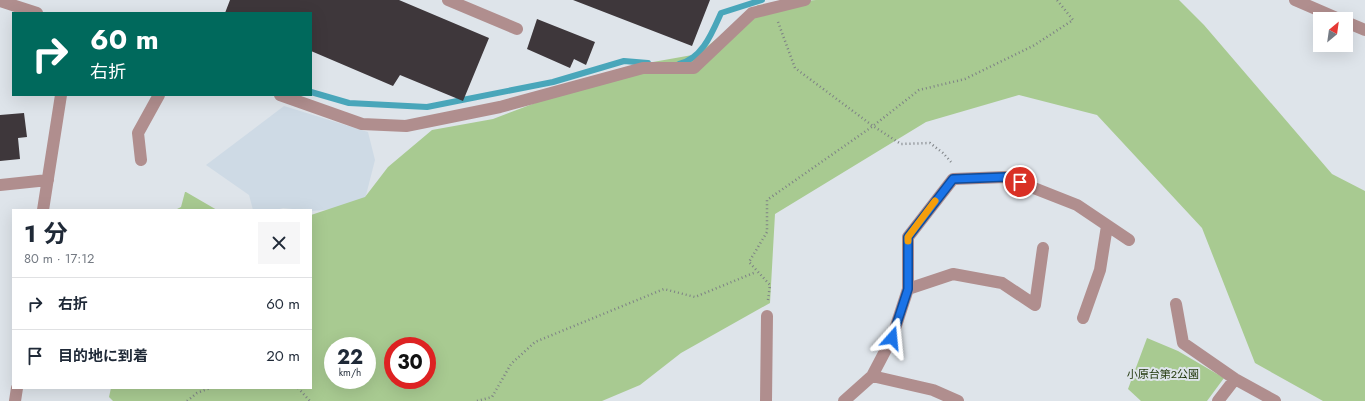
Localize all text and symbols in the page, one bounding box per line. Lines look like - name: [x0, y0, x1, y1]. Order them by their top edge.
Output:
- north arrow: [1313, 12, 1353, 52]
- map controls: [1313, 12, 1353, 52]
- text: 60 m: [90, 19, 159, 60]
- icon: right: [24, 28, 76, 80]
- text: 右折: [90, 59, 126, 85]
- pin: [1003, 165, 1037, 199]
- icon: arrive: [1009, 171, 1031, 193]
- text: 1 分: [24, 216, 67, 251]
- button: close: [258, 222, 300, 264]
- text: 80 m · 17:12: [24, 249, 94, 268]
- icon: right: [24, 293, 46, 315]
- text: 右折: [58, 293, 88, 315]
- text: 60 m: [266, 293, 300, 315]
- position arrow: [871, 317, 913, 359]
- speed limit sign: 30: [384, 337, 436, 389]
- text: 22: [337, 343, 363, 372]
- icon: arrive: [24, 345, 46, 367]
- text: 目的地に到着: [58, 345, 148, 367]
- text: 20 m: [266, 345, 300, 367]
- text: km/h: [339, 365, 361, 380]
- park label: 小原台第2公園: [1127, 366, 1199, 382]

